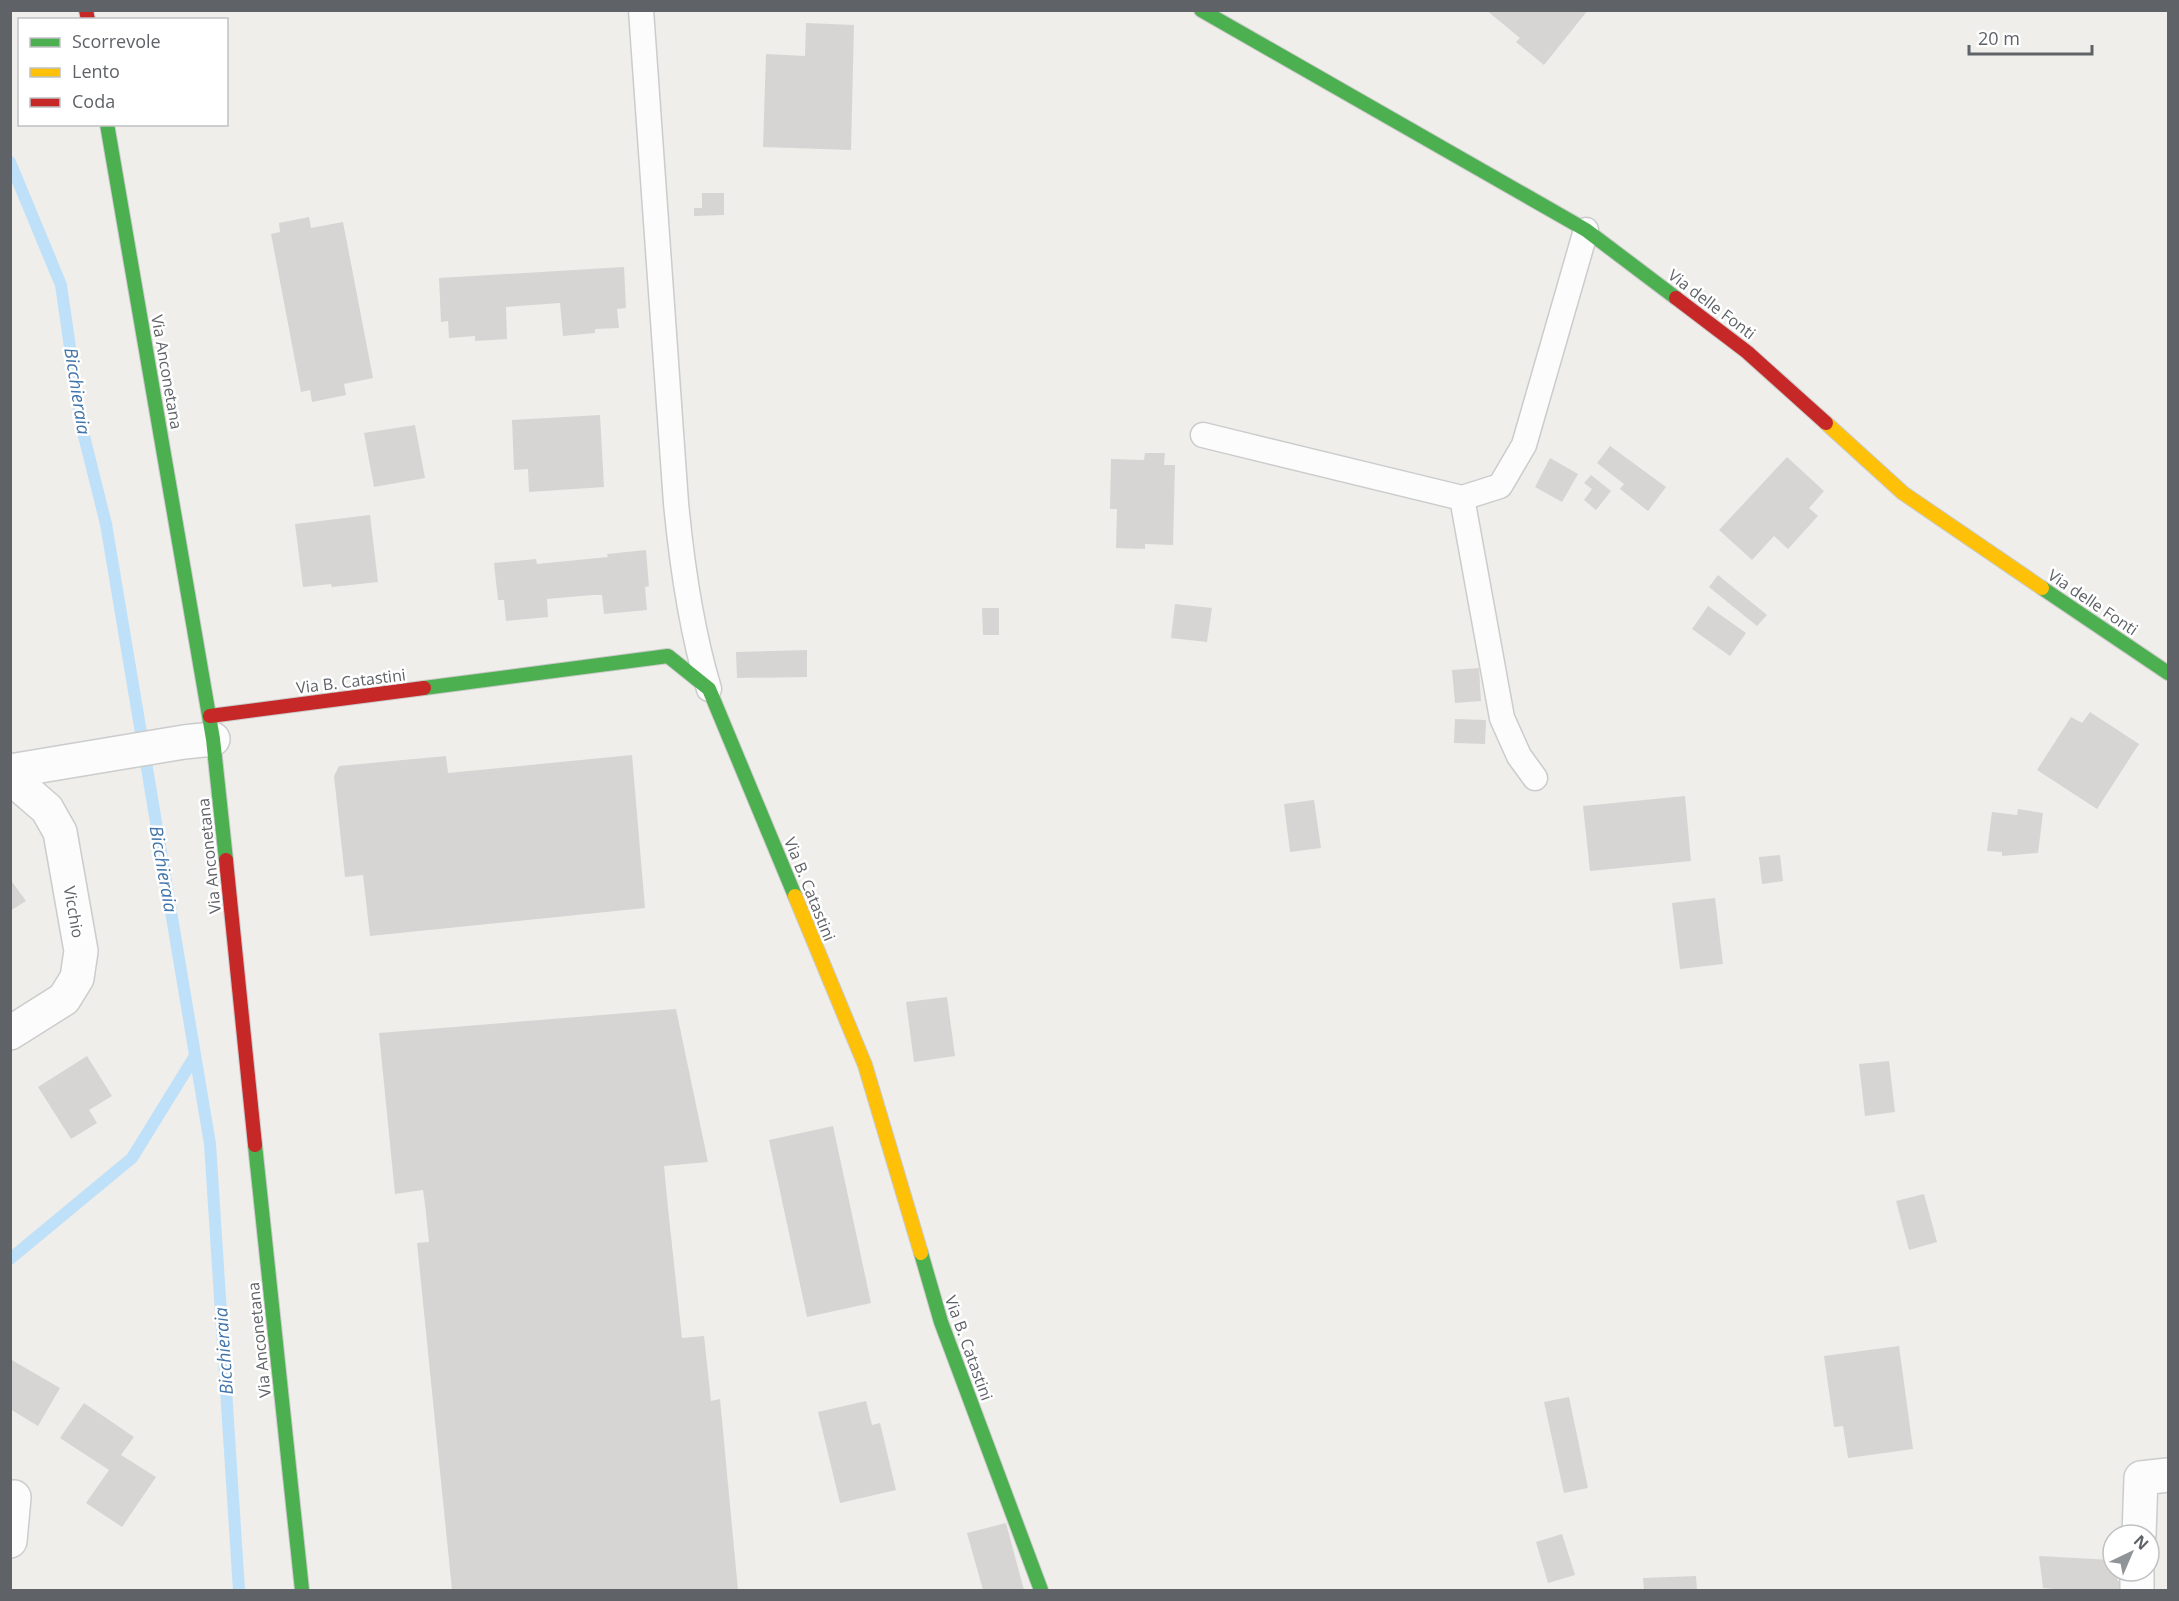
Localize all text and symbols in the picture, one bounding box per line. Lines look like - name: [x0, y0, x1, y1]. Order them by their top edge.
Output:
- legend: [18, 18, 228, 126]
- scale bar: [1969, 18, 2092, 56]
- text: 20 m: [1978, 26, 2020, 50]
- text: Scorrevole: [72, 29, 161, 53]
- text: Lento: [72, 59, 120, 83]
- text: Coda: [72, 89, 115, 113]
- street label: Via delle Fonti: [1664, 264, 1760, 344]
- street label: Via Anconetana: [146, 313, 188, 431]
- water label: Bicchieraia: [59, 346, 97, 436]
- street label: Via delle Fonti: [2044, 564, 2142, 640]
- street label: Via B. Catastini: [295, 663, 407, 699]
- street label: Via Anconetana: [192, 797, 226, 915]
- water label: Bicchieraia: [145, 824, 183, 914]
- street label: Via B. Catastini: [779, 834, 841, 944]
- street label: Vicchio: [59, 884, 89, 940]
- street label: Via Anconetana: [242, 1281, 276, 1399]
- street label: Via B. Catastini: [940, 1293, 998, 1403]
- water label: Bicchieraia: [208, 1306, 238, 1396]
- north arrow: [2101, 1523, 2161, 1583]
- text: N: [2129, 1530, 2154, 1555]

